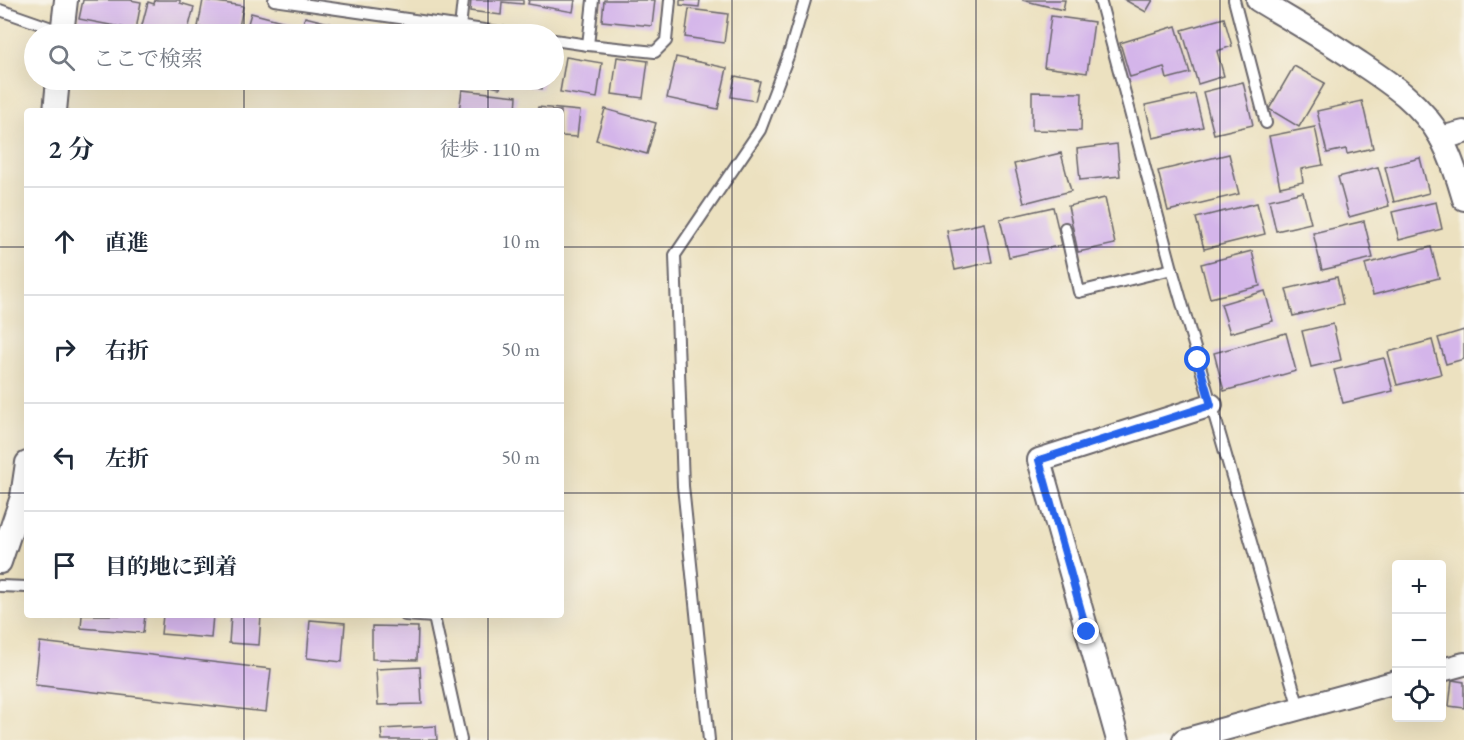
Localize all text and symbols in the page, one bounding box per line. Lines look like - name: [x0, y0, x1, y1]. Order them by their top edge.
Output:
- search box: [24, 24, 564, 90]
- icon: search: [45, 41, 78, 74]
- text: ここで検索: [93, 44, 203, 73]
- text: 2 分: [48, 132, 94, 166]
- text: 徒歩 · 110 m: [440, 136, 540, 162]
- icon: ahead: [48, 225, 81, 258]
- text: 直進: [105, 228, 149, 257]
- text: 10 m: [501, 228, 540, 254]
- icon: right: [48, 333, 81, 366]
- text: 右折: [105, 336, 149, 365]
- text: 50 m: [501, 336, 540, 362]
- route start: [1184, 346, 1210, 372]
- icon: left: [48, 441, 81, 474]
- text: 左折: [105, 444, 149, 473]
- text: 50 m: [501, 444, 540, 470]
- icon: arrive: [48, 549, 81, 582]
- text: 目的地に到着: [105, 552, 237, 581]
- map controls: [1392, 560, 1446, 722]
- button: +: [1392, 560, 1446, 614]
- button: −: [1392, 614, 1446, 668]
- route end: [1073, 618, 1099, 644]
- button: locate: [1392, 668, 1446, 722]

